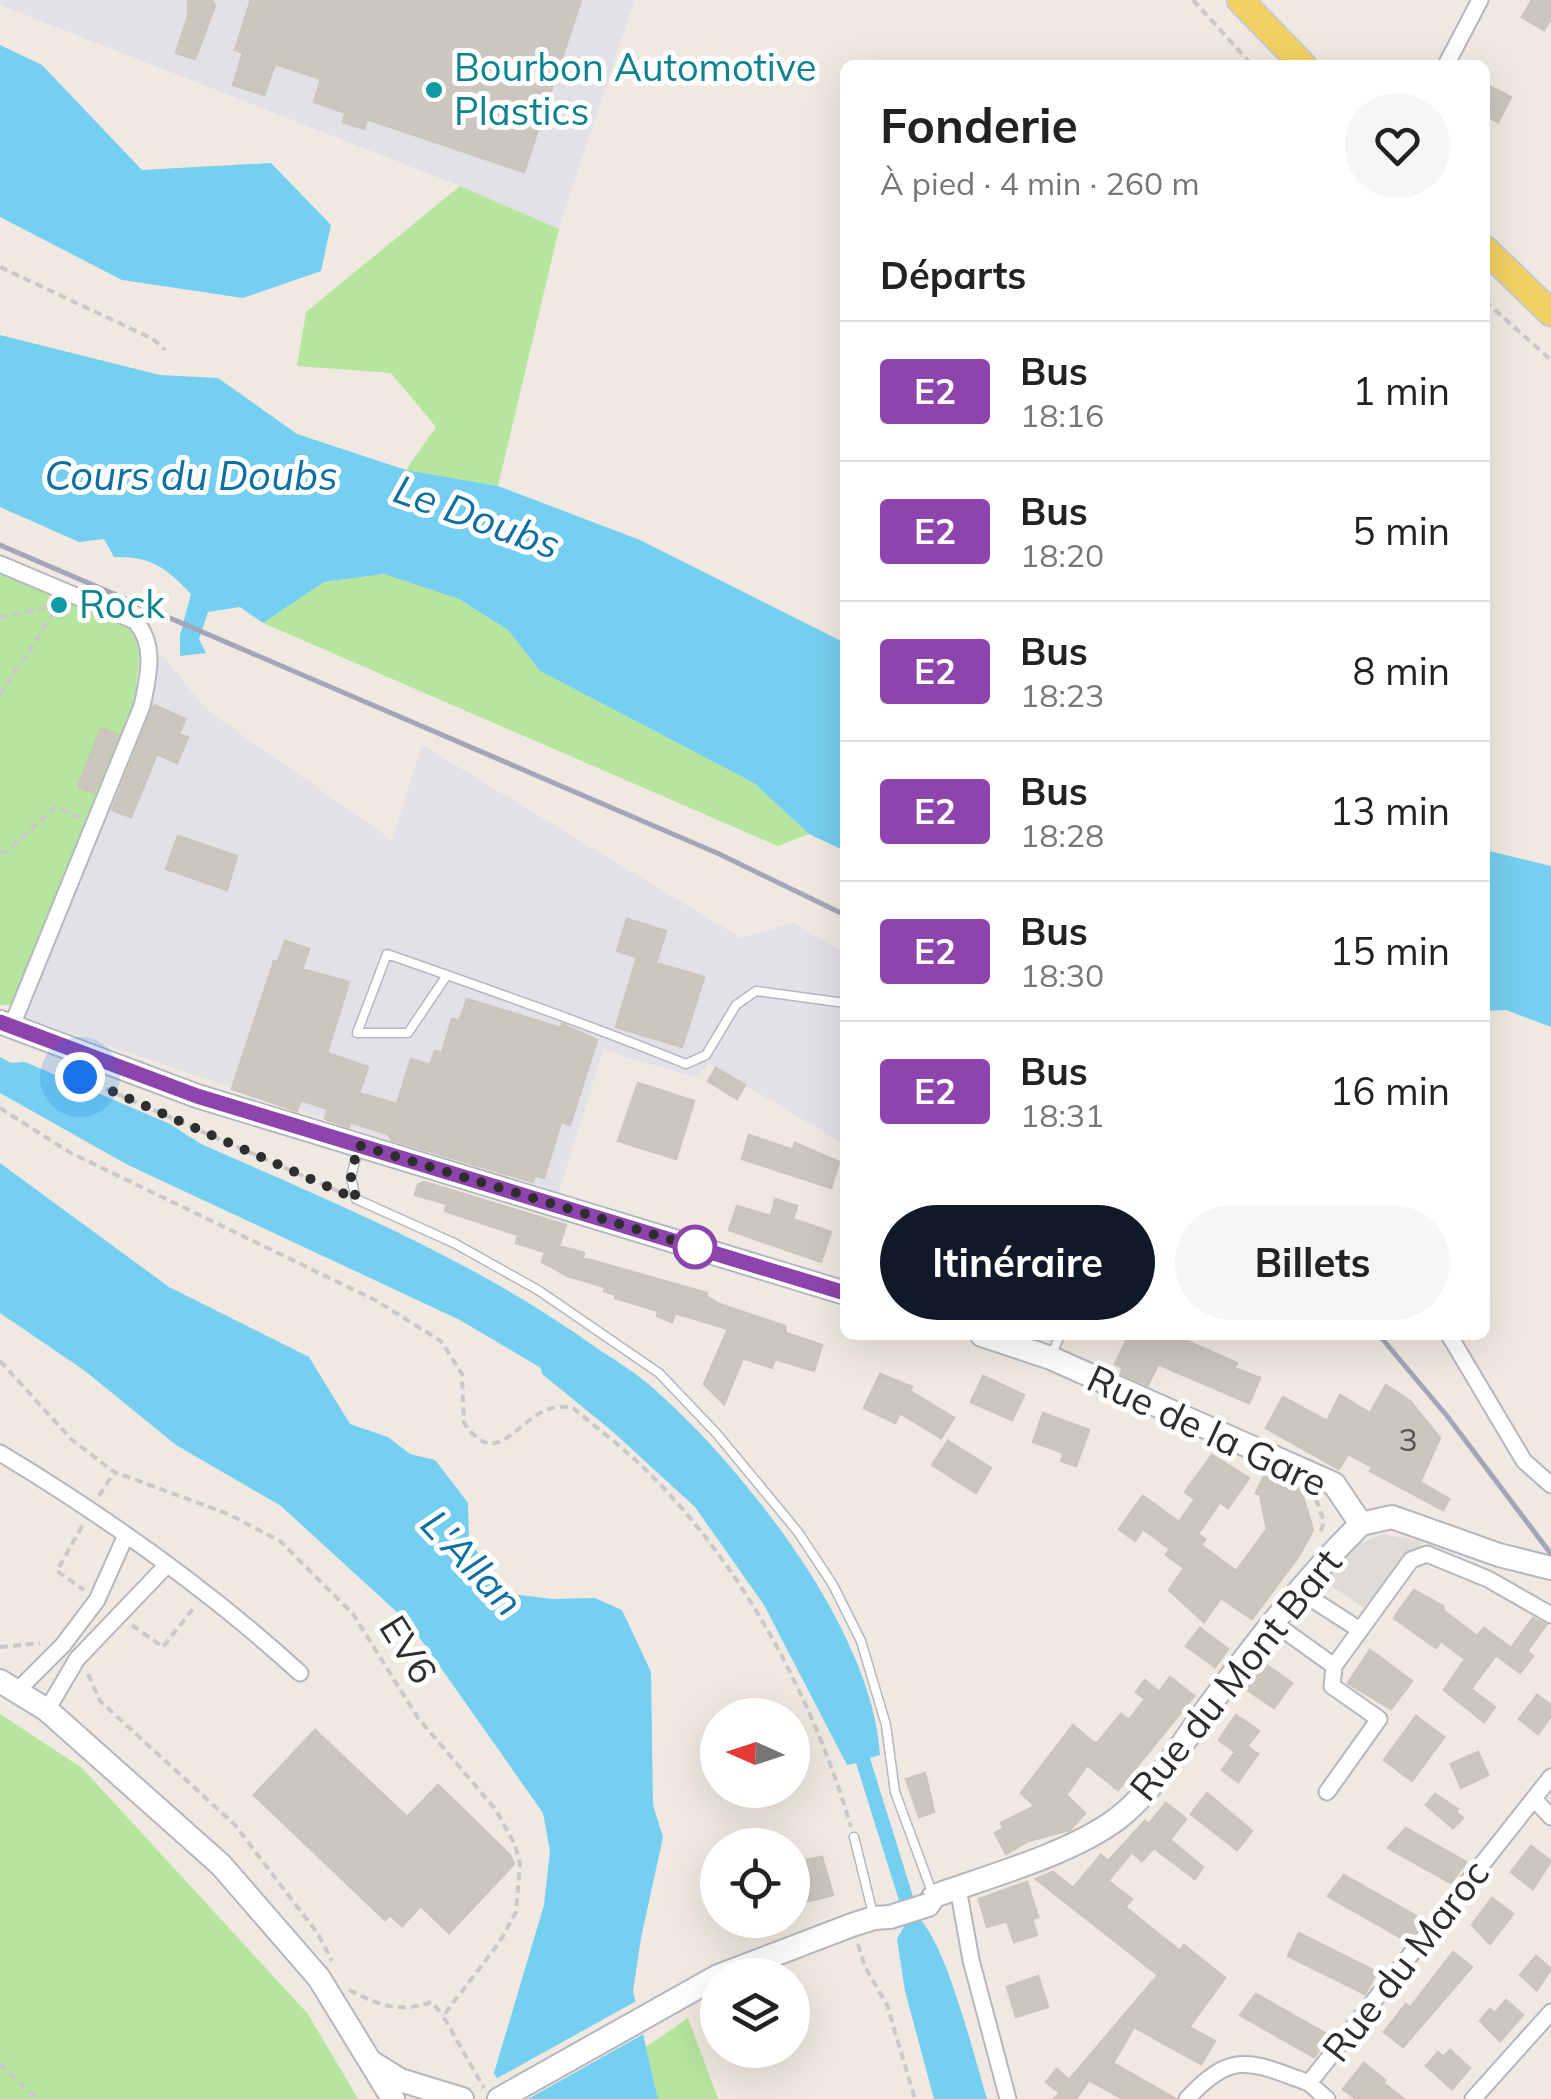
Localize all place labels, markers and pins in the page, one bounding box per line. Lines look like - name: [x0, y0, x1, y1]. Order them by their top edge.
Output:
- place label: Bourbon Automotive Plastics: [454, 43, 816, 135]
- marker: Bourbon Automotive Plastics: [423, 79, 445, 101]
- place label: Rock: [79, 580, 165, 628]
- marker: Rock: [48, 594, 70, 616]
- unlabelled marker: [674, 1226, 716, 1268]

